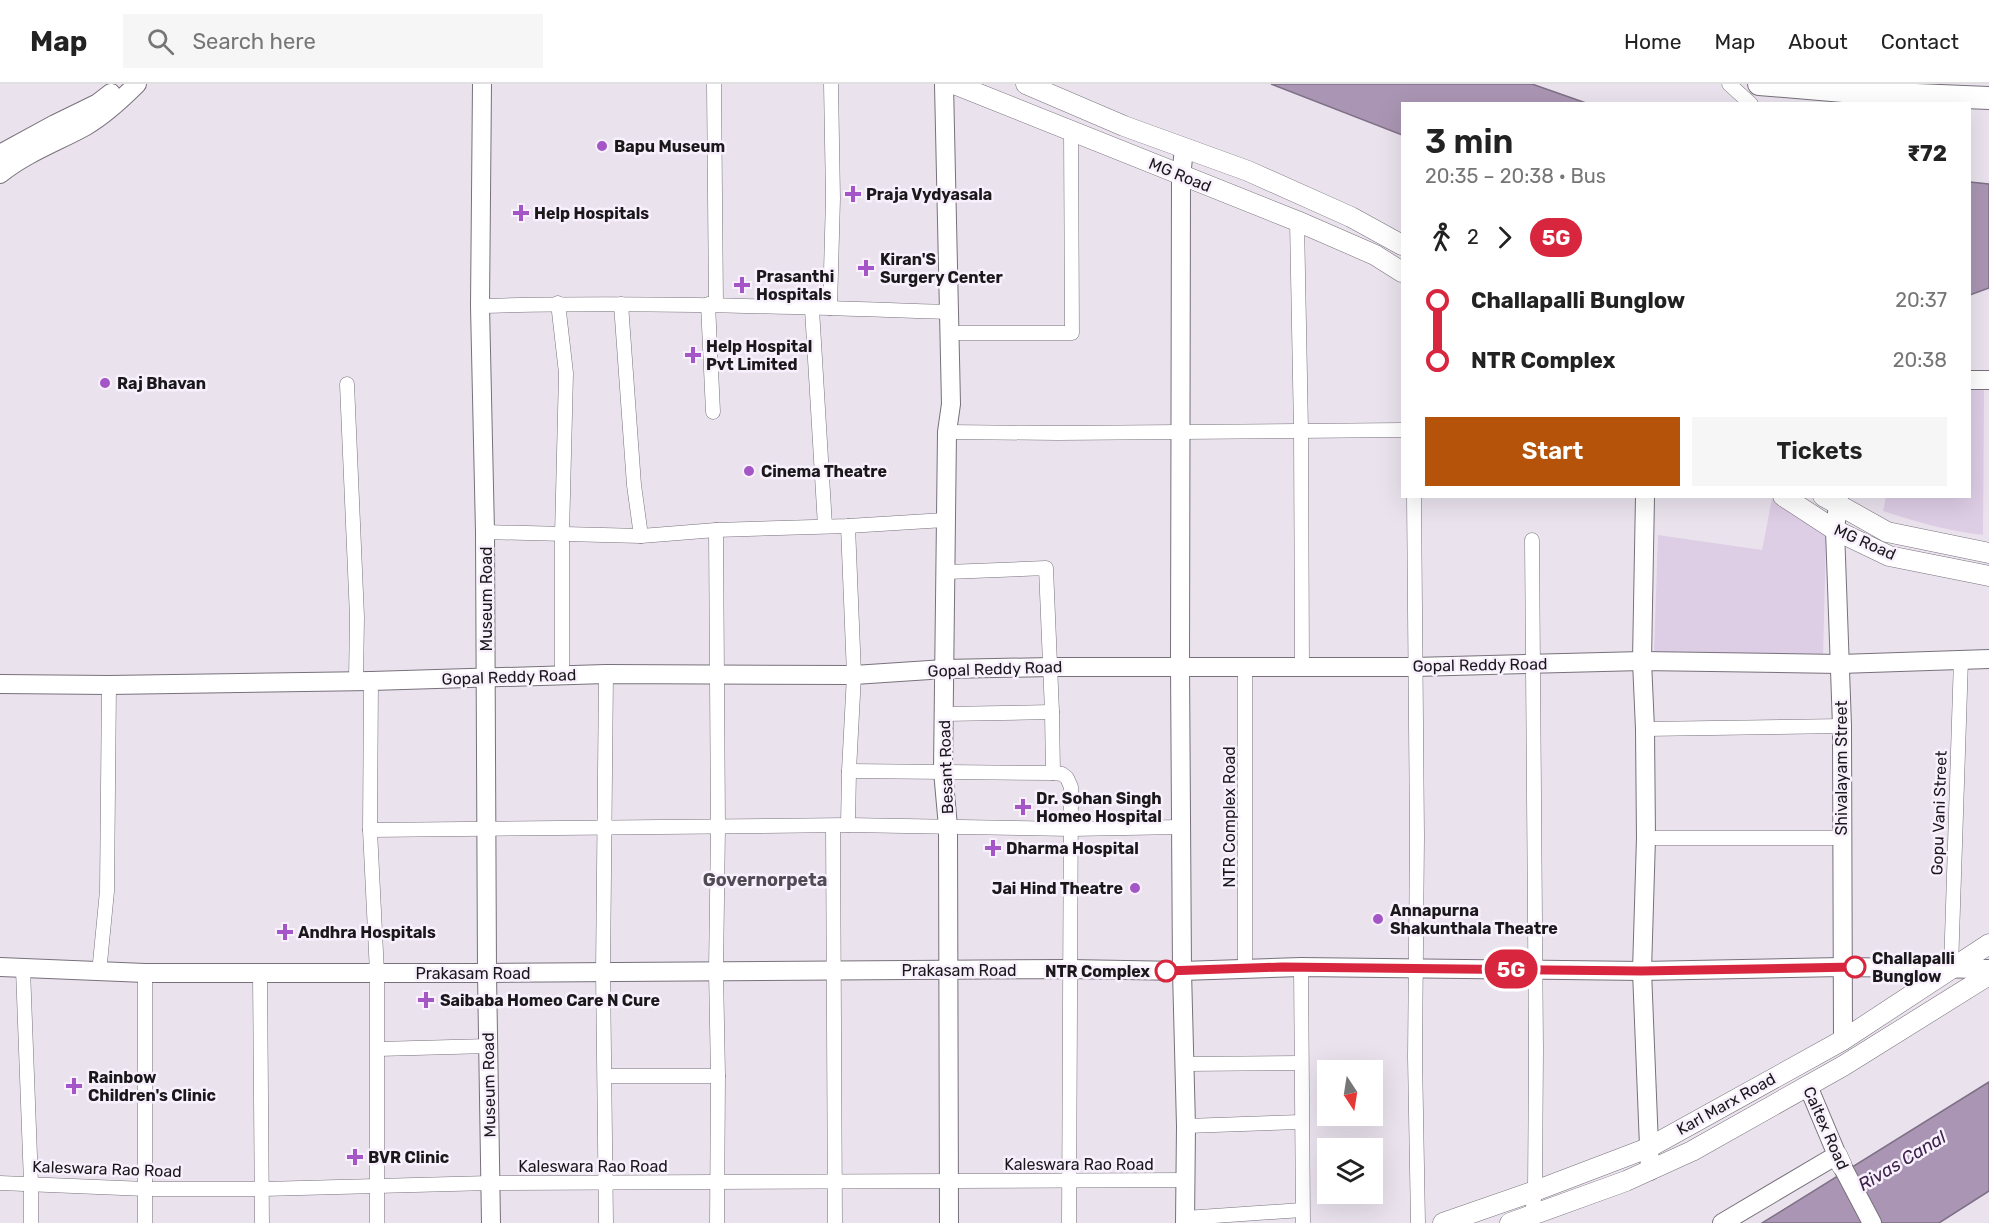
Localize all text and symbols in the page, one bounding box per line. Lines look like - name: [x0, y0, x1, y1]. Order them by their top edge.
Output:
- search box: [123, 14, 543, 68]
- text: Map: [30, 25, 87, 58]
- icon: search: [144, 25, 177, 58]
- text: Search here: [192, 28, 316, 55]
- text: Home: [1624, 29, 1681, 54]
- text: Map: [1714, 29, 1755, 54]
- text: About: [1788, 29, 1848, 54]
- text: Contact: [1881, 29, 1959, 54]
- text: 3 min: [1425, 122, 1513, 161]
- place label: Bapu Museum: [614, 137, 725, 156]
- marker: Bapu Museum: [595, 139, 609, 153]
- text: ₹72: [1907, 140, 1947, 167]
- street label: MG Road: [1146, 154, 1214, 196]
- text: 20:35 – 20:38 · Bus: [1425, 164, 1606, 188]
- marker: Praja Vydyasala: [844, 185, 862, 203]
- place label: Praja Vydyasala: [866, 185, 992, 204]
- marker: Help Hospitals: [512, 204, 530, 222]
- place label: Help Hospitals: [534, 204, 649, 223]
- icon: walk: [1425, 221, 1458, 254]
- icon: forward: [1488, 221, 1521, 254]
- text: 2: [1467, 225, 1479, 249]
- text: 5G: [1542, 225, 1570, 250]
- place label: Kiran'S Surgery Center: [880, 250, 1003, 287]
- marker: Kiran'S Surgery Center: [857, 259, 875, 277]
- place label: Prasanthi Hospitals: [756, 267, 834, 304]
- marker: Prasanthi Hospitals: [733, 276, 751, 294]
- text: Challapalli Bunglow: [1471, 287, 1685, 314]
- text: 20:37: [1895, 288, 1947, 312]
- place label: Help Hospital Pvt Limited: [706, 337, 812, 374]
- marker: Help Hospital Pvt Limited: [684, 346, 702, 364]
- text: NTR Complex: [1471, 347, 1615, 374]
- text: 20:38: [1893, 348, 1947, 372]
- place label: Raj Bhavan: [117, 374, 206, 393]
- marker: Raj Bhavan: [98, 376, 112, 390]
- button: Start: [1425, 417, 1680, 486]
- button: Tickets: [1692, 417, 1947, 486]
- place label: Cinema Theatre: [761, 462, 887, 481]
- marker: Cinema Theatre: [742, 464, 756, 478]
- street label: MG Road: [1831, 520, 1899, 564]
- street label: Museum Road: [477, 546, 496, 652]
- street label: Gopal Reddy Road: [1412, 654, 1548, 676]
- street label: Gopal Reddy Road: [927, 657, 1063, 681]
- street label: Gopal Reddy Road: [441, 665, 577, 689]
- street label: Shivalayam Street: [1832, 700, 1851, 836]
- street label: Besant Road: [935, 720, 957, 814]
- street label: NTR Complex Road: [1220, 746, 1239, 888]
- street label: Gopu Vani Street: [1927, 750, 1951, 876]
- place label: Dr. Sohan Singh Homeo Hospital: [1036, 789, 1162, 826]
- marker: Dr. Sohan Singh Homeo Hospital: [1014, 798, 1032, 816]
- marker: Dharma Hospital: [984, 839, 1002, 857]
- place label: Dharma Hospital: [1006, 839, 1139, 858]
- district label: Governorpeta: [703, 869, 827, 891]
- place label: Jai Hind Theatre: [992, 879, 1123, 898]
- marker: Jai Hind Theatre: [1128, 881, 1142, 895]
- place label: Annapurna Shakunthala Theatre: [1390, 901, 1558, 938]
- marker: Annapurna Shakunthala Theatre: [1371, 912, 1385, 926]
- marker: Andhra Hospitals: [276, 923, 294, 941]
- place label: Andhra Hospitals: [298, 923, 436, 942]
- place label: Challapalli Bunglow: [1872, 949, 1955, 986]
- line badge: 5G: [1484, 950, 1538, 988]
- marker: Challapalli Bunglow: [1844, 956, 1866, 978]
- text: 5G: [1497, 957, 1525, 982]
- marker: NTR Complex: [1155, 960, 1177, 982]
- street label: Prakasam Road: [901, 961, 1017, 980]
- place label: NTR Complex: [1045, 962, 1151, 981]
- street label: Prakasam Road: [415, 964, 531, 983]
- marker: Saibaba Homeo Care N Cure: [417, 991, 435, 1009]
- place label: Saibaba Homeo Care N Cure: [440, 991, 660, 1010]
- street label: Museum Road: [479, 1032, 499, 1138]
- north arrow: [1317, 1060, 1383, 1126]
- map controls: [1317, 1060, 1383, 1204]
- place label: Rainbow Children's Clinic: [88, 1068, 216, 1105]
- street label: Karl Marx Road: [1673, 1069, 1779, 1139]
- marker: Rainbow Children's Clinic: [65, 1077, 83, 1095]
- street label: Caltex Road: [1799, 1084, 1853, 1172]
- water label: Rivas Canal: [1854, 1126, 1950, 1196]
- button: layers: [1317, 1138, 1383, 1204]
- marker: BVR Clinic: [346, 1148, 364, 1166]
- place label: BVR Clinic: [368, 1148, 449, 1167]
- street label: Kaleswara Rao Road: [1004, 1155, 1154, 1174]
- street label: Kaleswara Rao Road: [32, 1157, 182, 1181]
- street label: Kaleswara Rao Road: [518, 1157, 668, 1176]

